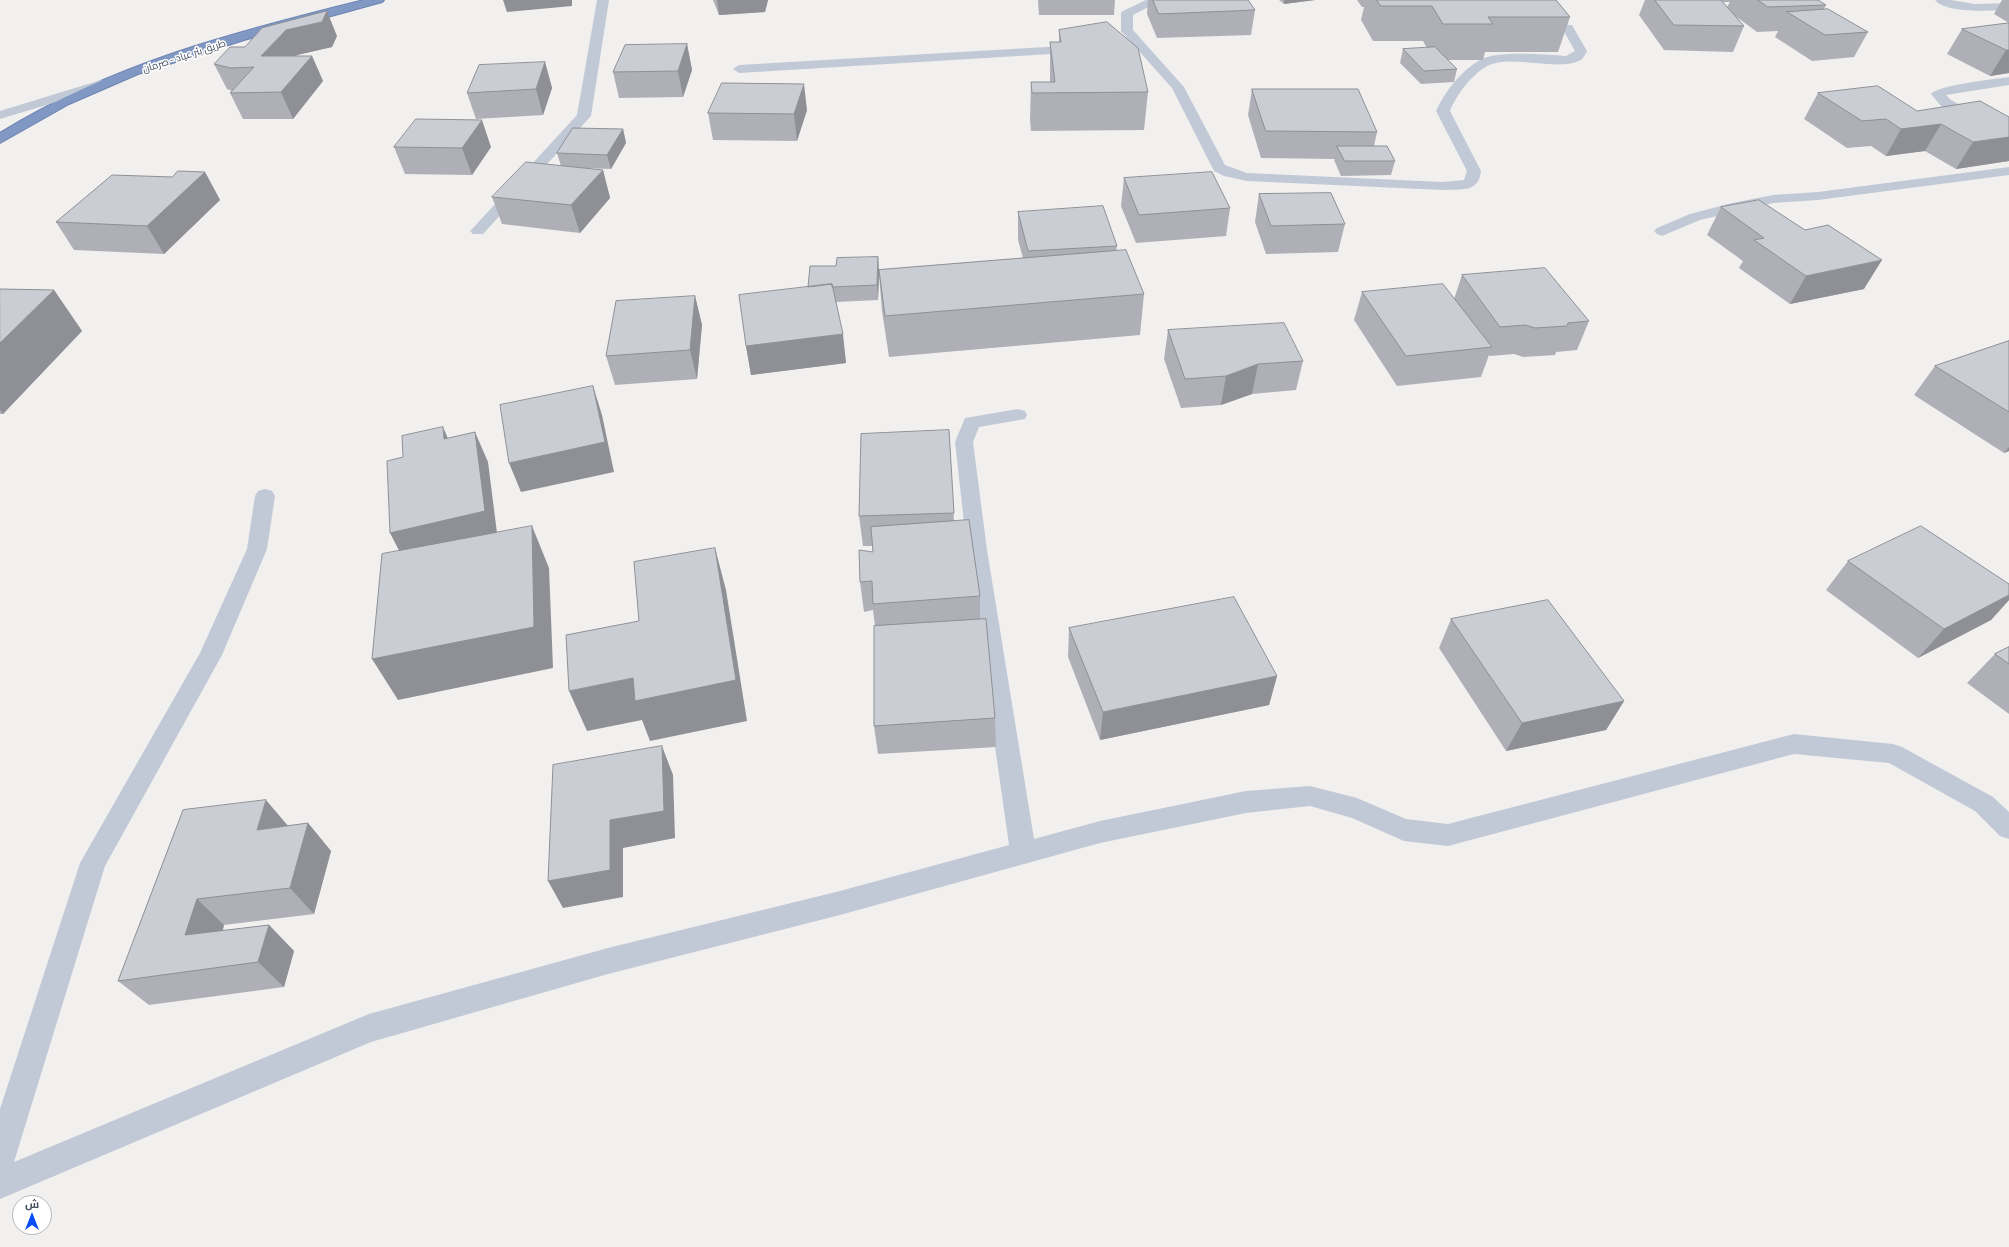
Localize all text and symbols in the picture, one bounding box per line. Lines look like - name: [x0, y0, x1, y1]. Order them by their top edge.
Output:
- street label: طريق بئر عياد - صرمان: [141, 37, 227, 75]
- north arrow: [12, 1195, 52, 1235]
- text: ش: [25, 1197, 39, 1210]

